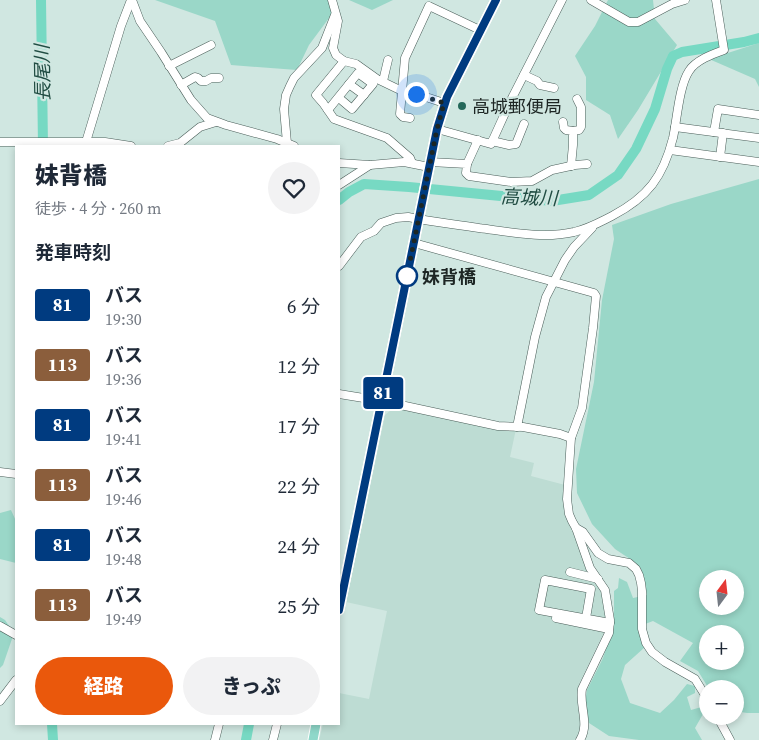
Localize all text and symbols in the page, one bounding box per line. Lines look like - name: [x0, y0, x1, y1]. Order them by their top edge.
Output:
- water label: 長尾川: [28, 42, 55, 102]
- your location: [404, 82, 429, 107]
- place label: 高城郵便局: [472, 94, 562, 119]
- marker: 高城郵便局: [456, 100, 468, 112]
- text: 妹背橋: [35, 159, 107, 192]
- button: heart: [268, 162, 320, 214]
- water label: 高城川: [500, 183, 560, 211]
- text: 徒歩 · 4 分 · 260 m: [35, 197, 161, 219]
- text: 発車時刻: [35, 239, 111, 265]
- place label: 妹背橋: [422, 264, 476, 289]
- marker: 妹背橋: [396, 265, 418, 287]
- text: バス: [105, 282, 143, 308]
- text: 81: [53, 292, 72, 317]
- text: 6 分: [287, 293, 320, 319]
- text: 19:30: [105, 308, 142, 330]
- text: バス: [105, 342, 143, 368]
- text: 113: [48, 352, 77, 377]
- text: 12 分: [278, 353, 320, 379]
- text: 19:36: [105, 368, 142, 390]
- line badge: 81: [360, 377, 406, 409]
- text: 81: [373, 380, 393, 405]
- text: バス: [105, 402, 143, 428]
- text: 81: [53, 412, 72, 437]
- text: 17 分: [278, 413, 320, 439]
- text: 19:41: [105, 428, 142, 450]
- text: バス: [105, 462, 143, 488]
- text: 113: [48, 472, 77, 497]
- text: 22 分: [278, 473, 320, 499]
- text: 19:46: [105, 488, 142, 510]
- text: バス: [105, 522, 143, 548]
- text: 81: [53, 532, 72, 557]
- text: 24 分: [278, 533, 320, 559]
- text: 19:48: [105, 548, 142, 570]
- north arrow: [699, 570, 744, 615]
- map controls: [699, 570, 744, 725]
- text: バス: [105, 582, 143, 608]
- text: 113: [48, 592, 77, 617]
- text: 25 分: [278, 593, 320, 619]
- text: 19:49: [105, 608, 142, 630]
- button: +: [699, 625, 744, 670]
- button: 経路: [35, 657, 173, 715]
- button: きっぷ: [183, 657, 320, 715]
- button: −: [699, 680, 744, 725]

